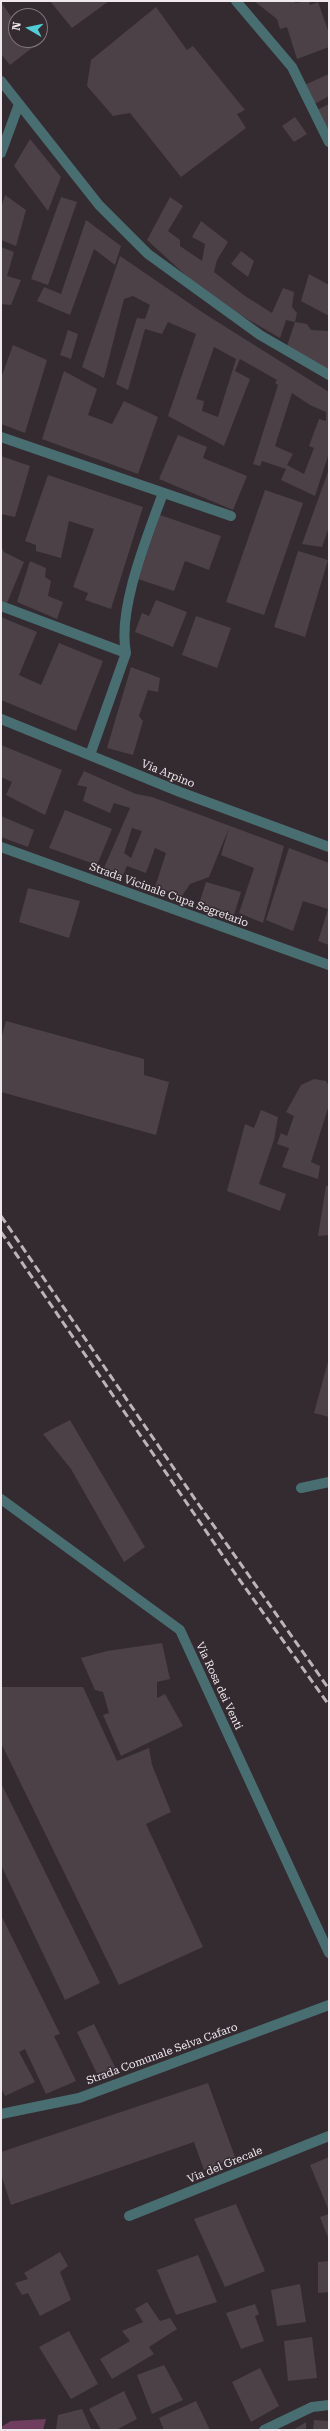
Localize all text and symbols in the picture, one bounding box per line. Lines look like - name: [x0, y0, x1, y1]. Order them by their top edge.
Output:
- north arrow: [8, 8, 48, 48]
- text: N: [10, 21, 24, 31]
- street label: Via Arpino: [139, 757, 197, 791]
- street label: Strada Vicinale Cupa Segretario: [88, 860, 250, 930]
- street label: Via Rosa dei Venti: [193, 1640, 245, 1732]
- street label: Strada Comunale Selva Cafaro: [85, 2020, 239, 2088]
- street label: Via del Grecale: [186, 2144, 264, 2186]

